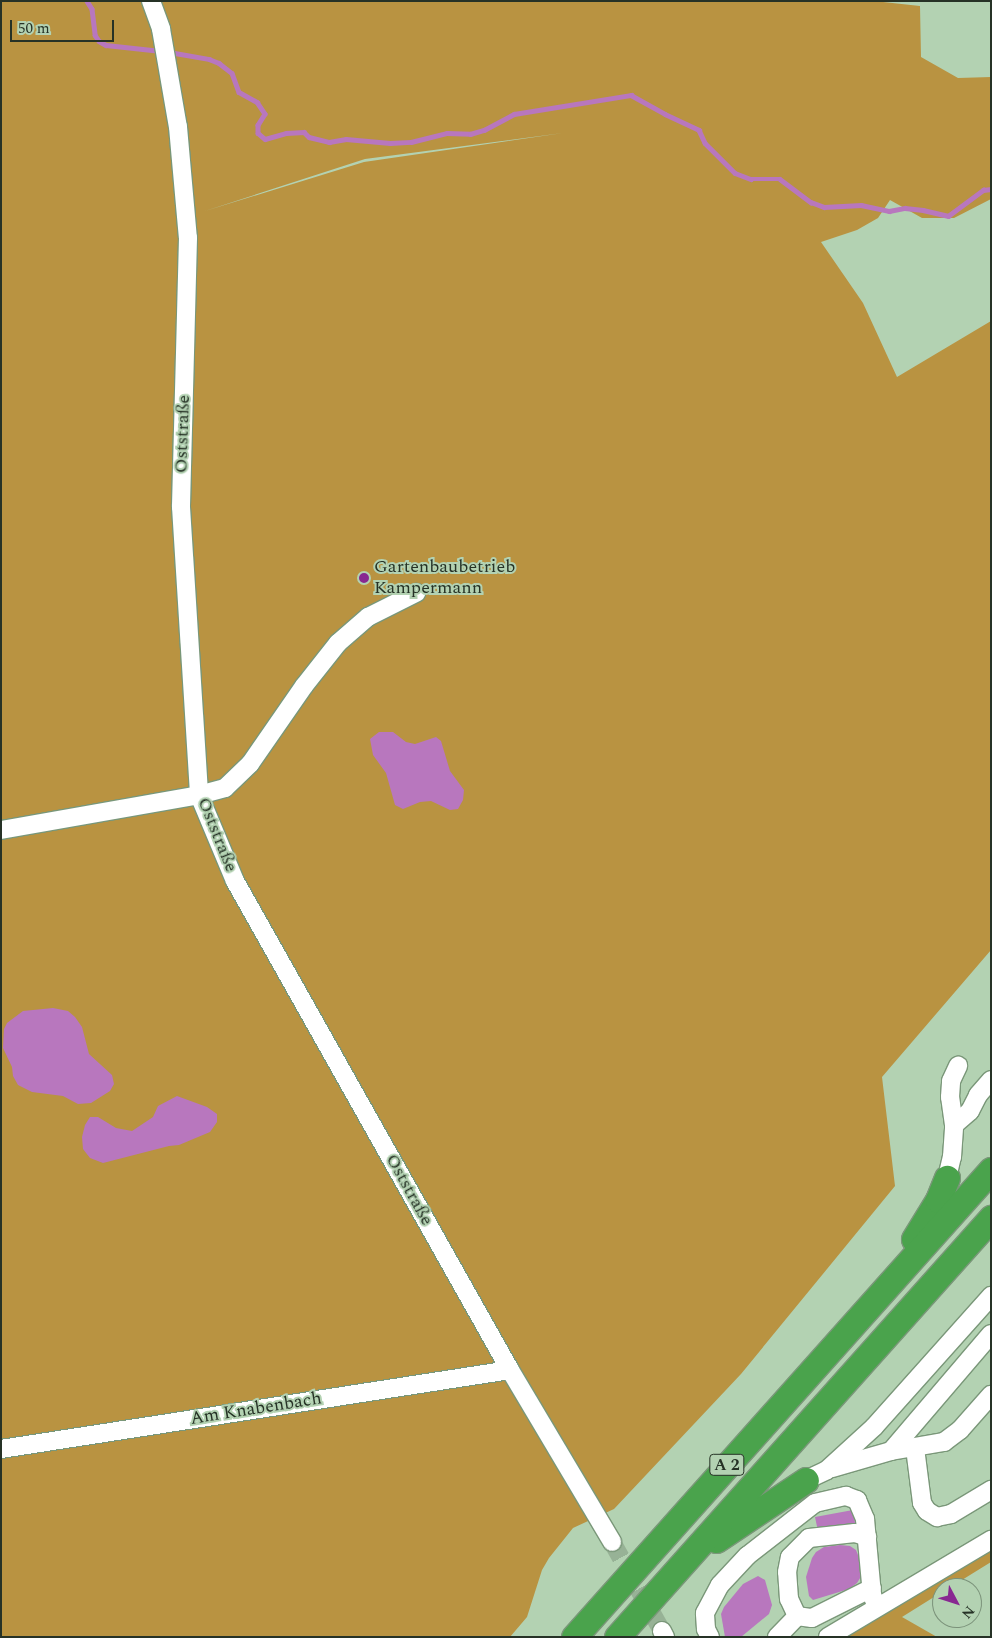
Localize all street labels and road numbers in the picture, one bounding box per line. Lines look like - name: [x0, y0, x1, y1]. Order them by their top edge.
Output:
- street label: Oststraße: [171, 394, 195, 474]
- street label: Oststraße: [192, 795, 242, 875]
- street label: Oststraße: [381, 1151, 437, 1229]
- street label: Am Knabenbach: [189, 1388, 323, 1430]
- road number: A 2: [708, 1452, 746, 1478]

